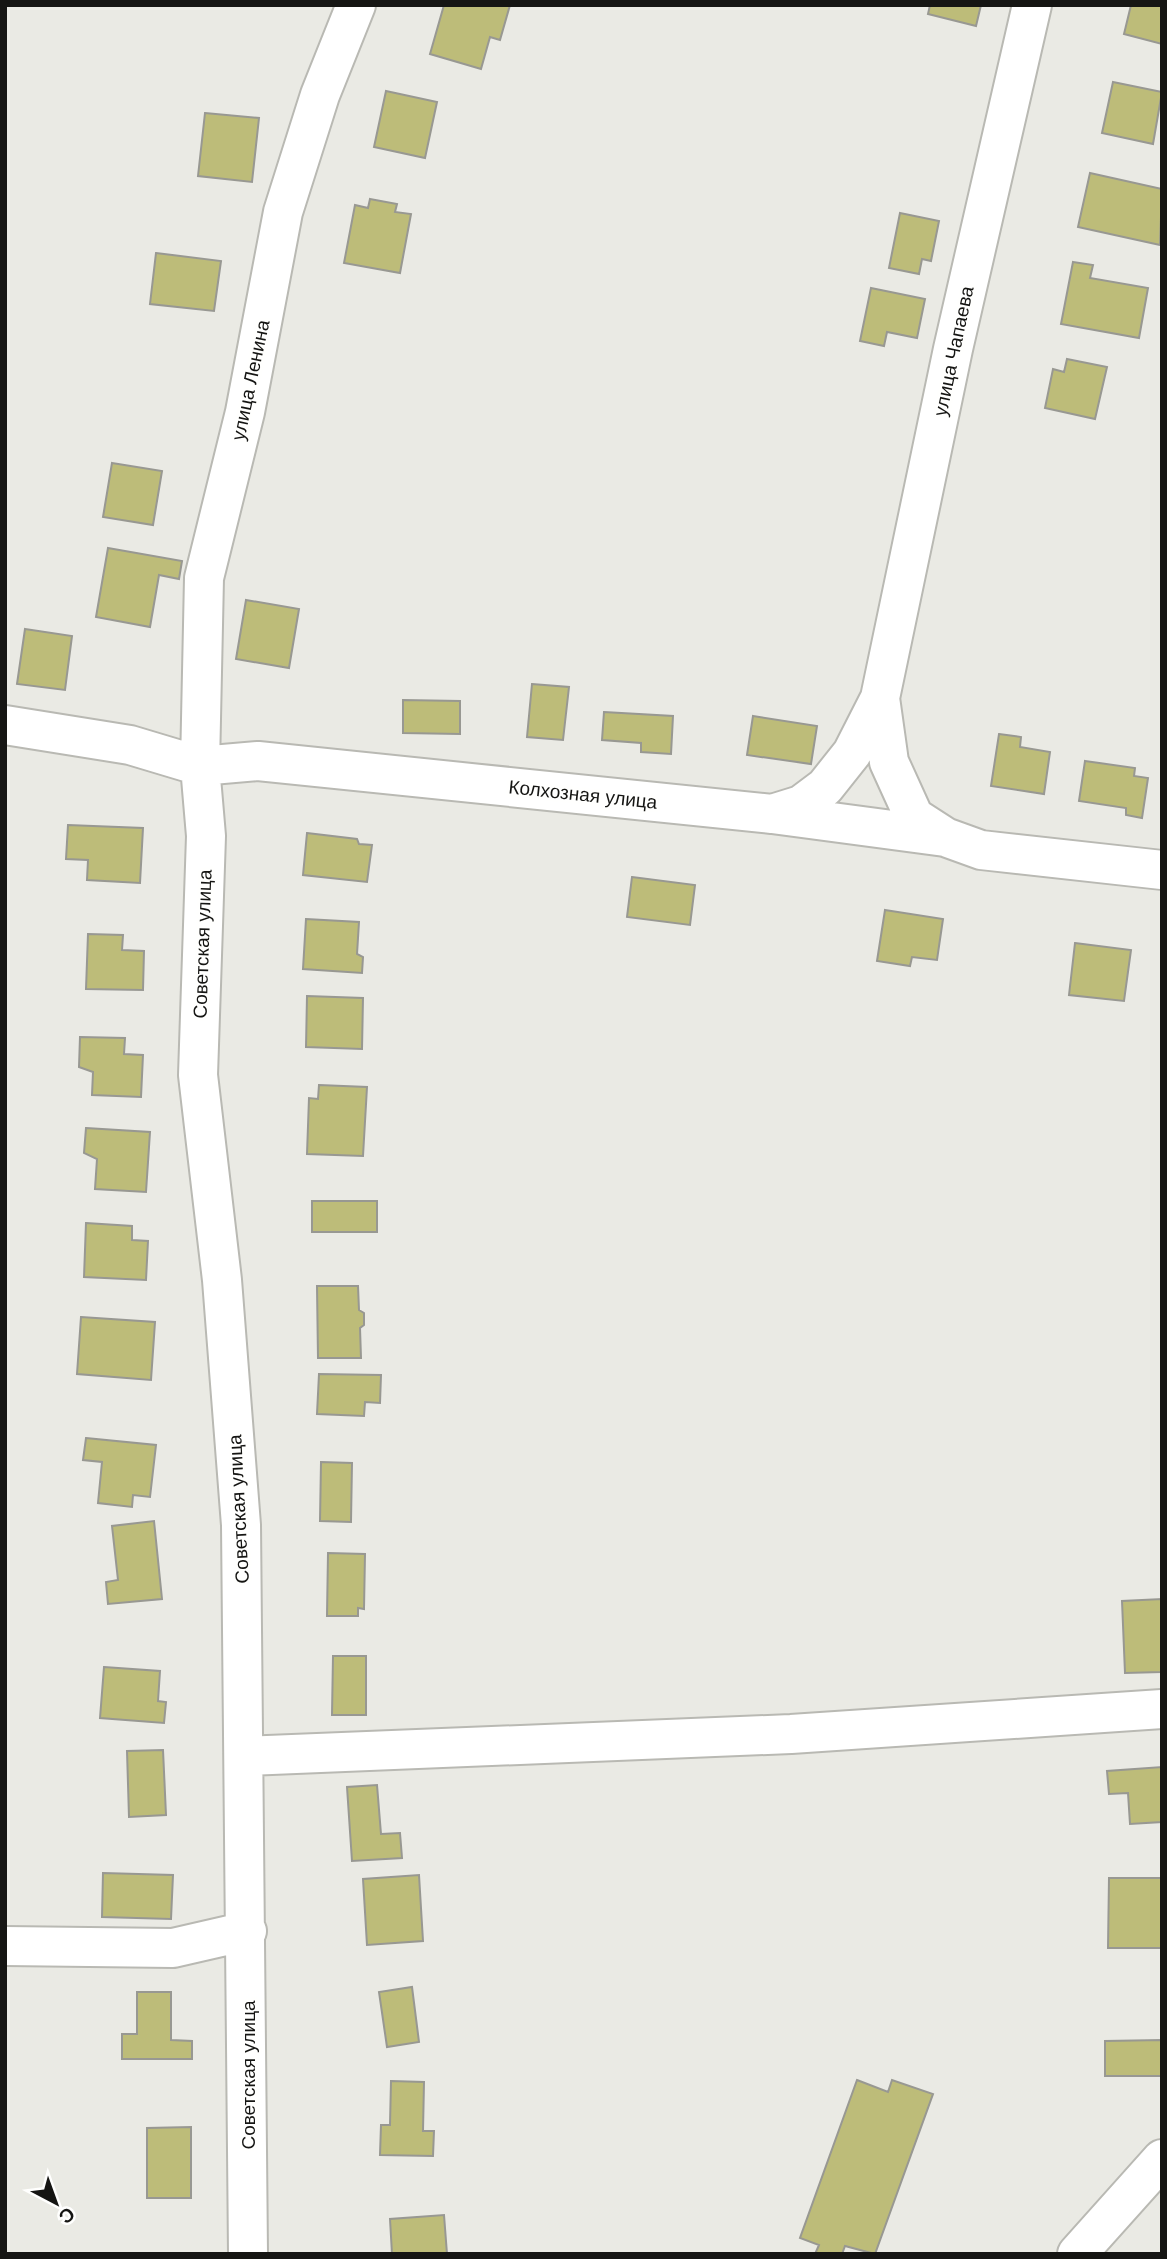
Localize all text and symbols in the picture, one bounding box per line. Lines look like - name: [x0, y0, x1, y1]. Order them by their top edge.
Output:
- street label: улица Чапаева: [929, 284, 978, 418]
- street label: улица Ленина: [227, 317, 274, 442]
- street label: Колхозная улица: [508, 776, 659, 813]
- street label: Советская улица: [189, 869, 216, 1019]
- street label: Советская улица: [224, 1434, 253, 1584]
- street label: Советская улица: [238, 2000, 259, 2150]
- north arrow: [21, 2168, 91, 2238]
- text: С: [55, 2203, 79, 2228]

